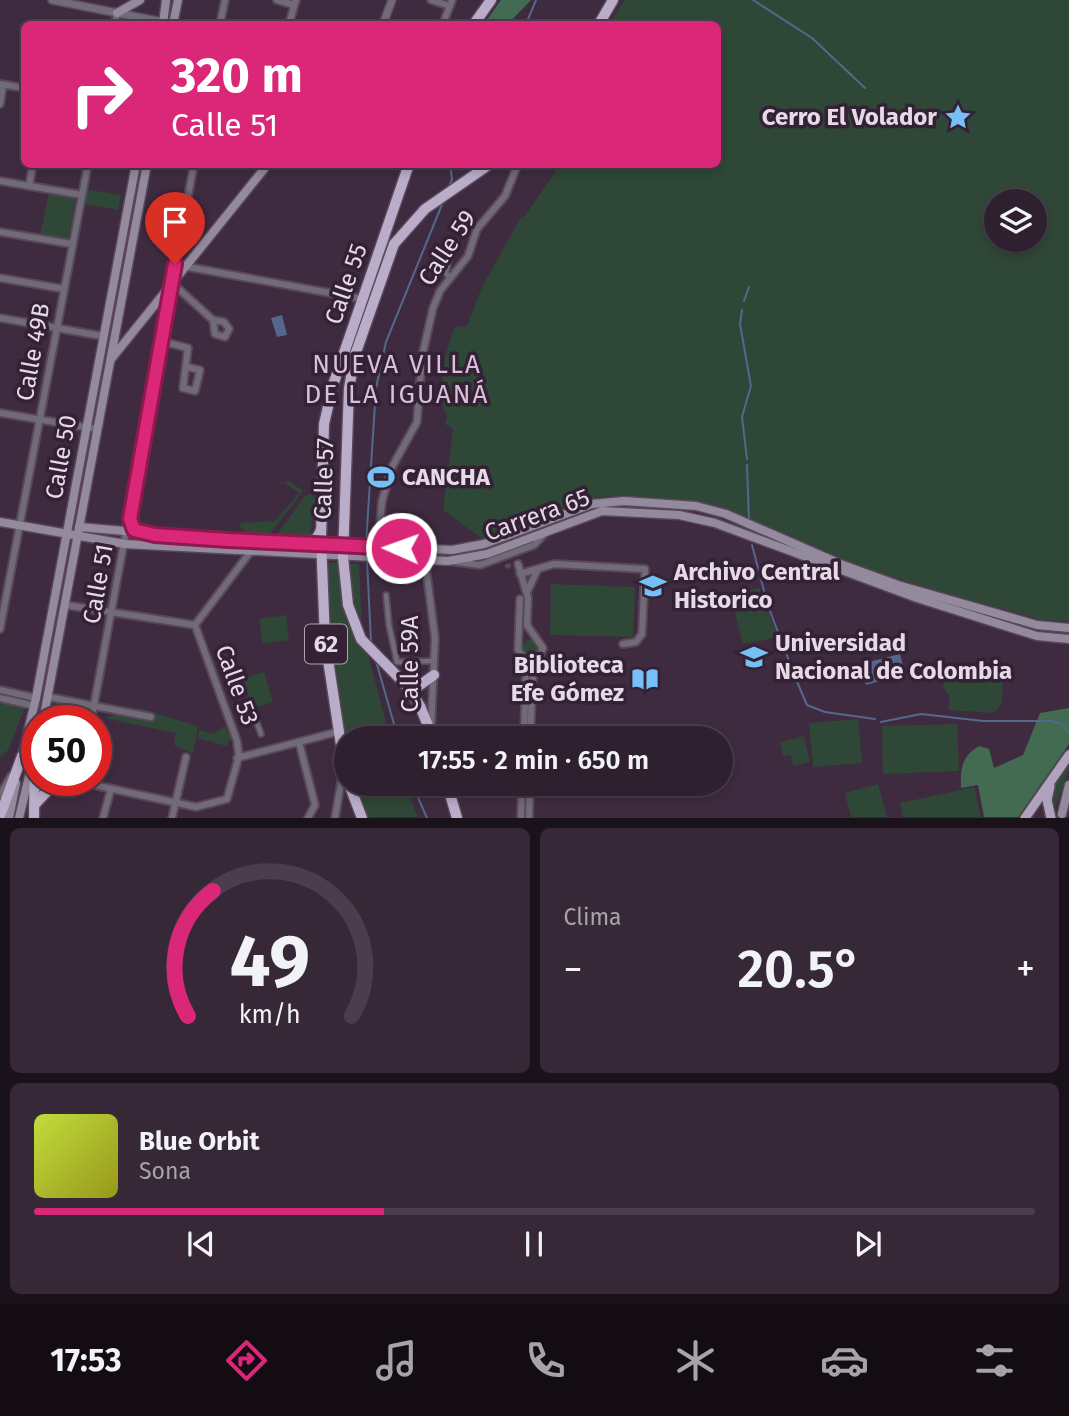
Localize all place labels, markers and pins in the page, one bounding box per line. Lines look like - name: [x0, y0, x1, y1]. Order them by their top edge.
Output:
- place icon: Cerro El Volador: [943, 102, 973, 132]
- place label: Cerro El Volador: [762, 103, 937, 131]
- pin: [145, 192, 205, 264]
- sports icon: CANCHA: [366, 462, 396, 492]
- place label: CANCHA: [402, 463, 491, 491]
- place label: Archivo Central Historico: [673, 558, 840, 614]
- school or university icon: Archivo Central Historico: [638, 571, 668, 601]
- place label: Universidad Nacional de Colombia: [775, 629, 1012, 685]
- school or university icon: Universidad Nacional de Colombia: [739, 642, 769, 672]
- place label: Biblioteca Efe Gómez: [511, 651, 624, 707]
- library icon: Biblioteca Efe Gómez: [630, 664, 660, 694]

